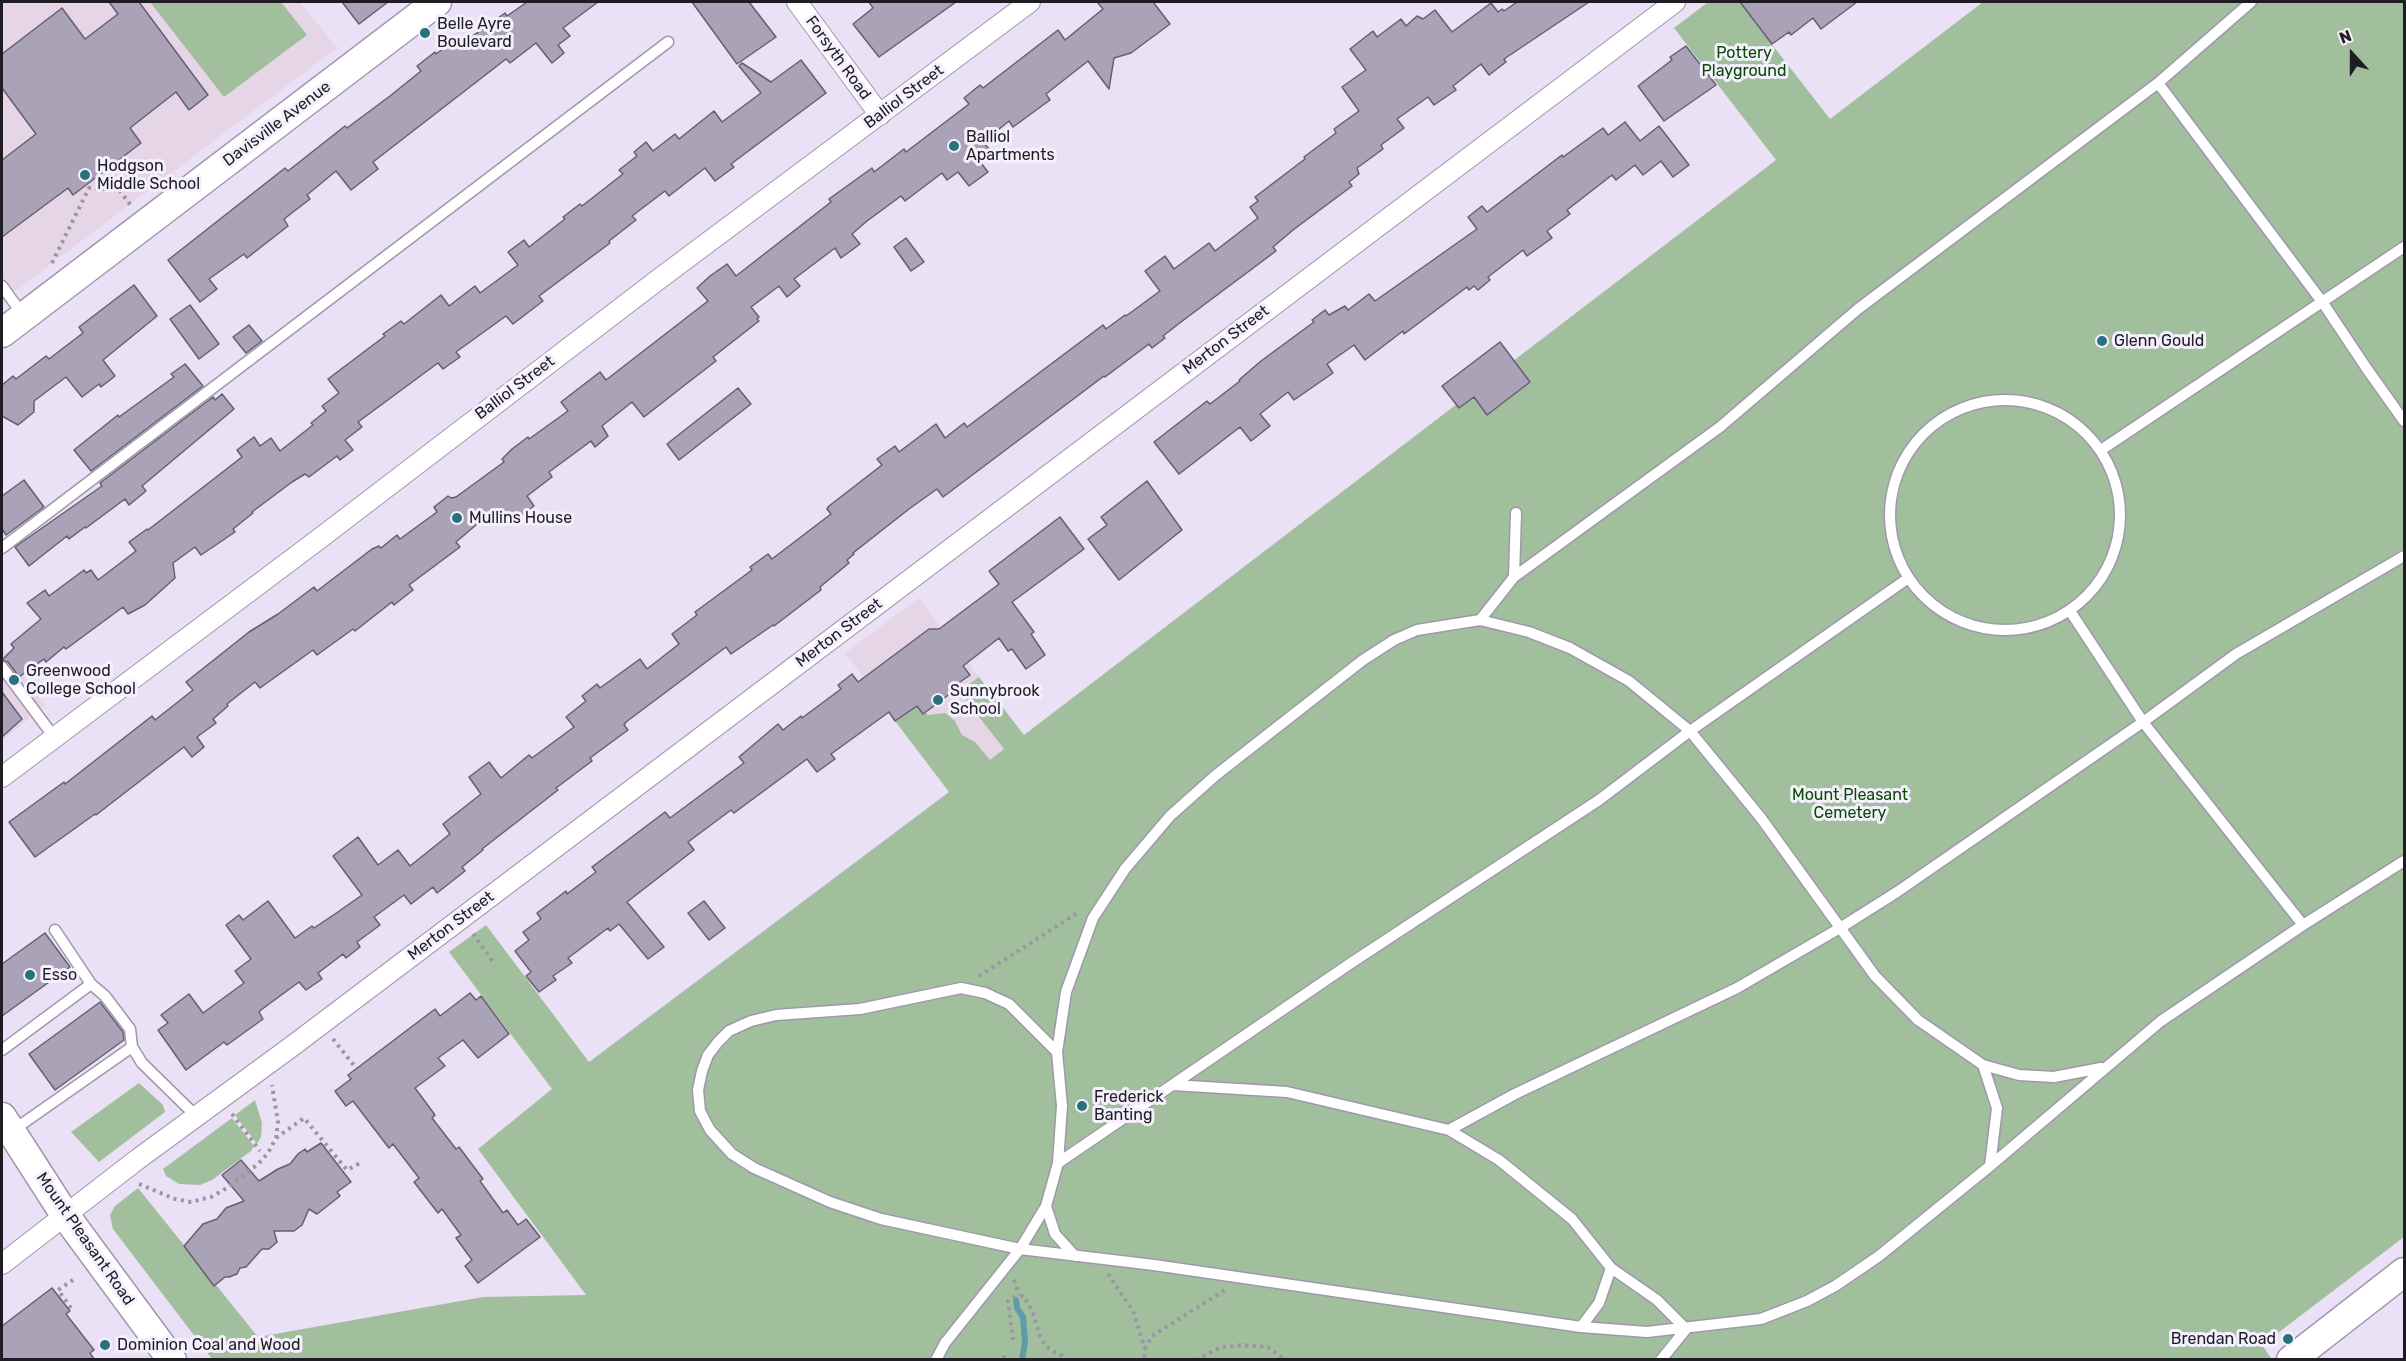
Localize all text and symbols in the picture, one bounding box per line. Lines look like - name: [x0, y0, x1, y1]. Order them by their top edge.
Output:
- street label: Forsyth Road: [801, 12, 875, 104]
- place label: Belle Ayre Boulevard: [437, 14, 512, 52]
- north arrow: [2322, 24, 2382, 84]
- marker: Belle Ayre Boulevard: [418, 26, 432, 40]
- text: N: [2337, 26, 2354, 48]
- park label: Pottery Playground: [1702, 43, 1786, 81]
- street label: Balliol Street: [861, 61, 947, 133]
- street label: Davisville Avenue: [219, 77, 335, 171]
- place label: Balliol Apartments: [966, 127, 1055, 165]
- marker: Balliol Apartments: [947, 139, 961, 153]
- place label: Hodgson Middle School: [97, 156, 200, 194]
- marker: Hodgson Middle School: [78, 168, 92, 182]
- street label: Merton Street: [1179, 301, 1273, 379]
- place label: Glenn Gould: [2114, 331, 2204, 351]
- marker: Glenn Gould: [2095, 334, 2109, 348]
- street label: Balliol Street: [472, 352, 558, 424]
- place label: Mullins House: [469, 508, 572, 528]
- marker: Mullins House: [450, 511, 464, 525]
- street label: Merton Street: [792, 594, 886, 672]
- place label: Greenwood College School: [26, 661, 136, 699]
- marker: Greenwood College School: [7, 673, 21, 687]
- place label: Sunnybrook School: [950, 681, 1040, 719]
- marker: Sunnybrook School: [931, 693, 945, 707]
- park label: Mount Pleasant Cemetery: [1792, 785, 1908, 823]
- street label: Merton Street: [404, 887, 498, 965]
- place label: Esso: [42, 965, 77, 985]
- marker: Esso: [23, 968, 37, 982]
- place label: Frederick Banting: [1094, 1087, 1164, 1125]
- marker: Frederick Banting: [1075, 1099, 1089, 1113]
- street label: Mount Pleasant Road: [32, 1169, 138, 1309]
- place label: Brendan Road: [2171, 1329, 2276, 1349]
- marker: Brendan Road: [2281, 1332, 2295, 1346]
- place label: Dominion Coal and Wood: [117, 1335, 300, 1355]
- marker: Dominion Coal and Wood: [98, 1338, 112, 1352]

